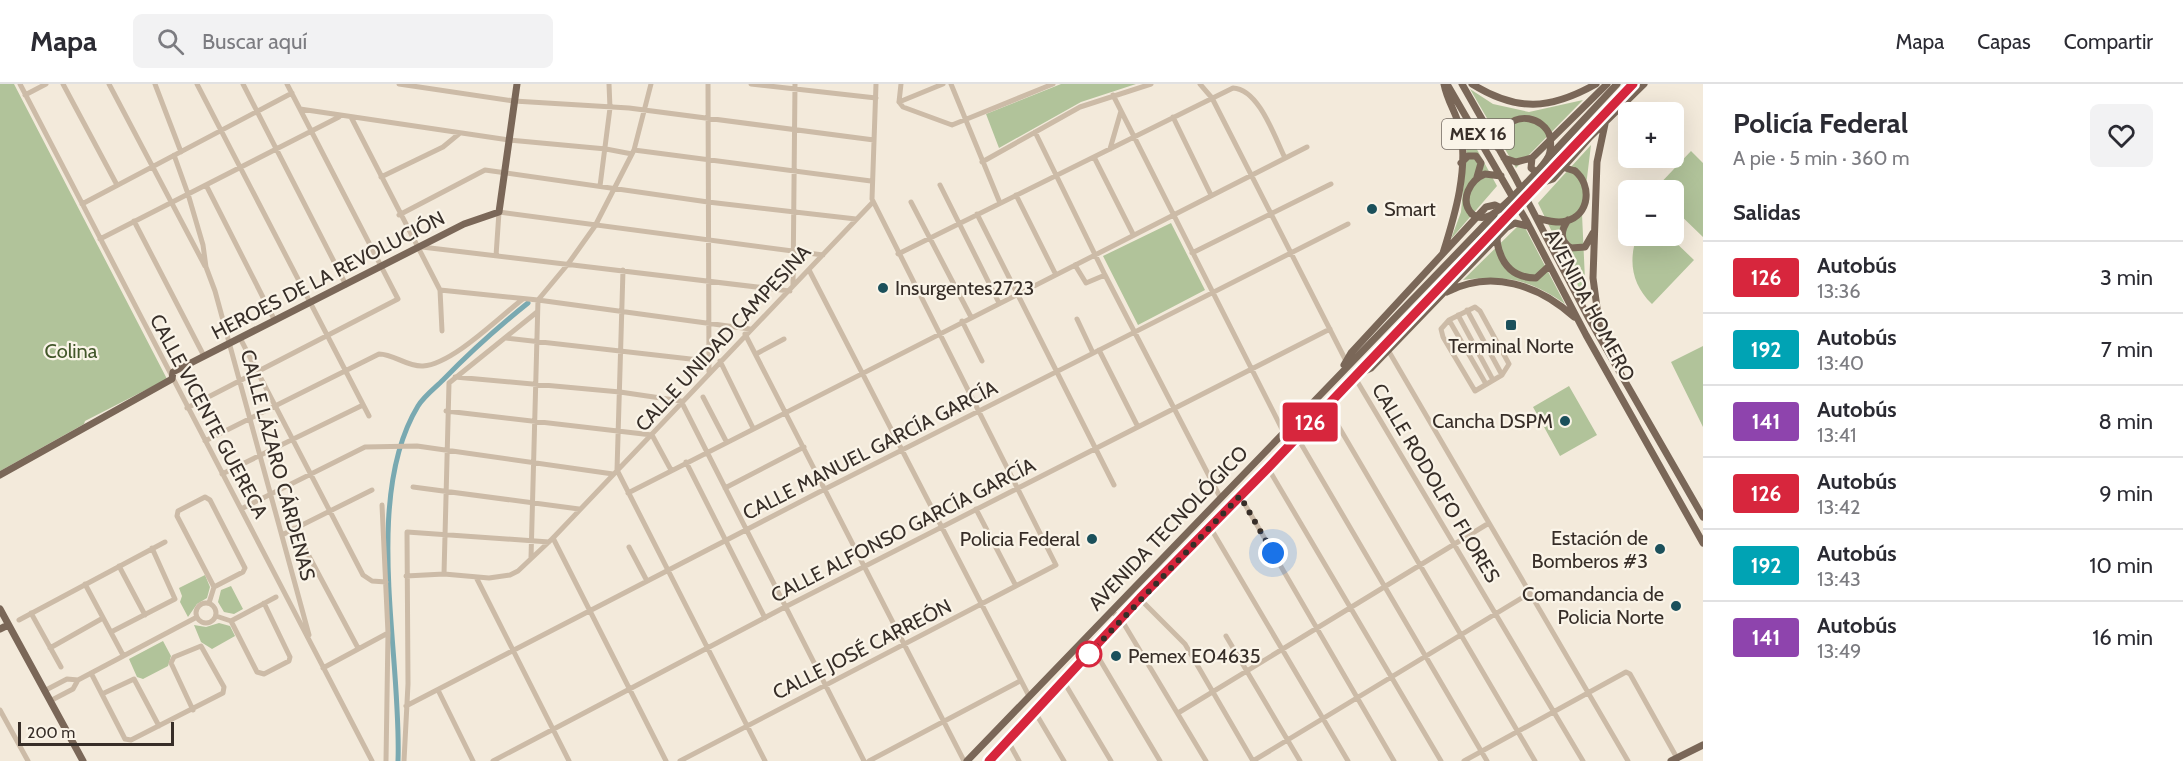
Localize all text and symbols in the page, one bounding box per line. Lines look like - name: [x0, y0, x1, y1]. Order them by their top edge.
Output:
- search box: [133, 14, 553, 68]
- text: Mapa: [30, 24, 97, 58]
- icon: search: [154, 25, 187, 58]
- text: Buscar aquí: [202, 28, 307, 55]
- text: Mapa: [1896, 29, 1944, 54]
- text: Capas: [1977, 29, 2031, 54]
- text: Compartir: [2064, 29, 2153, 54]
- map controls: [1618, 102, 1684, 246]
- button: +: [1618, 102, 1684, 168]
- button: heart: [2090, 104, 2153, 167]
- text: Policía Federal: [1733, 106, 1908, 140]
- road number: MEX 16: [1442, 119, 1514, 149]
- text: A pie · 5 min · 360 m: [1733, 146, 1909, 170]
- button: −: [1618, 180, 1684, 246]
- place label: Smart: [1384, 197, 1436, 221]
- text: Salidas: [1733, 199, 1801, 226]
- marker: Smart: [1365, 202, 1379, 216]
- street label: HEROES DE LA REVOLUCIÓN: [207, 206, 449, 344]
- street label: AVENIDA HOMERO: [1540, 225, 1640, 385]
- street label: CALLE UNIDAD CAMPESINA: [630, 239, 816, 436]
- text: Autobús: [1817, 252, 1897, 279]
- text: 3 min: [2100, 264, 2153, 291]
- text: 126: [1751, 265, 1781, 290]
- place label: Insurgentes2723: [895, 276, 1034, 300]
- text: 13:36: [1817, 279, 1861, 303]
- marker: Insurgentes2723: [876, 281, 890, 295]
- street label: CALLE VICENTE GUERECA: [145, 310, 273, 523]
- marker: Terminal Norte: [1504, 318, 1518, 332]
- text: Autobús: [1817, 324, 1897, 351]
- place label: Terminal Norte: [1448, 334, 1574, 358]
- text: 7 min: [2101, 336, 2153, 363]
- text: 192: [1751, 337, 1781, 362]
- park label: Colina: [45, 339, 98, 363]
- street label: CALLE LÁZARO CÁRDENAS: [236, 347, 321, 583]
- text: 13:40: [1817, 351, 1864, 375]
- street label: CALLE MANUEL GARCÍA GARCÍA: [739, 375, 1002, 525]
- street label: CALLE RODOLFO FLORES: [1367, 379, 1505, 587]
- text: Autobús: [1817, 396, 1897, 423]
- line badge: 126: [1276, 402, 1344, 442]
- text: 8 min: [2098, 408, 2153, 435]
- place label: Cancha DSPM: [1432, 409, 1553, 433]
- text: 141: [1752, 409, 1780, 434]
- text: 126: [1295, 410, 1325, 435]
- marker: Cancha DSPM: [1558, 414, 1572, 428]
- text: 13:41: [1817, 423, 1857, 447]
- street label: AVENIDA TECNOLÓGICO: [1083, 441, 1253, 615]
- street label: CALLE ALFONSO GARCÍA GARCÍA: [767, 452, 1040, 607]
- text: Autobús: [1817, 468, 1897, 495]
- text: 9 min: [2099, 480, 2153, 507]
- text: 126: [1751, 481, 1781, 506]
- text: 13:42: [1817, 495, 1861, 519]
- place label: Estación de Bomberos #3: [1531, 526, 1648, 573]
- place label: Policia Federal: [960, 527, 1080, 551]
- marker: Policia Federal: [1085, 532, 1099, 546]
- your location: [1258, 538, 1288, 568]
- text: Autobús: [1817, 540, 1897, 567]
- marker: Estación de Bomberos #3: [1653, 542, 1667, 556]
- text: 10 min: [2089, 552, 2153, 579]
- text: 192: [1751, 553, 1781, 578]
- text: 13:43: [1817, 567, 1861, 591]
- place label: Comandancia de Policia Norte: [1522, 582, 1664, 629]
- street label: CALLE JOSÉ CARREÓN: [769, 594, 955, 704]
- marker: Comandancia de Policia Norte: [1669, 599, 1683, 613]
- text: Autobús: [1817, 612, 1897, 639]
- text: 16 min: [2092, 624, 2153, 651]
- text: 141: [1752, 625, 1780, 650]
- text: 13:49: [1817, 639, 1861, 663]
- unlabelled marker: [1076, 641, 1102, 667]
- place label: Pemex E04635: [1128, 644, 1261, 668]
- marker: Pemex E04635: [1109, 649, 1123, 663]
- scale bar: [18, 719, 174, 746]
- text: 200 m: [27, 723, 75, 742]

